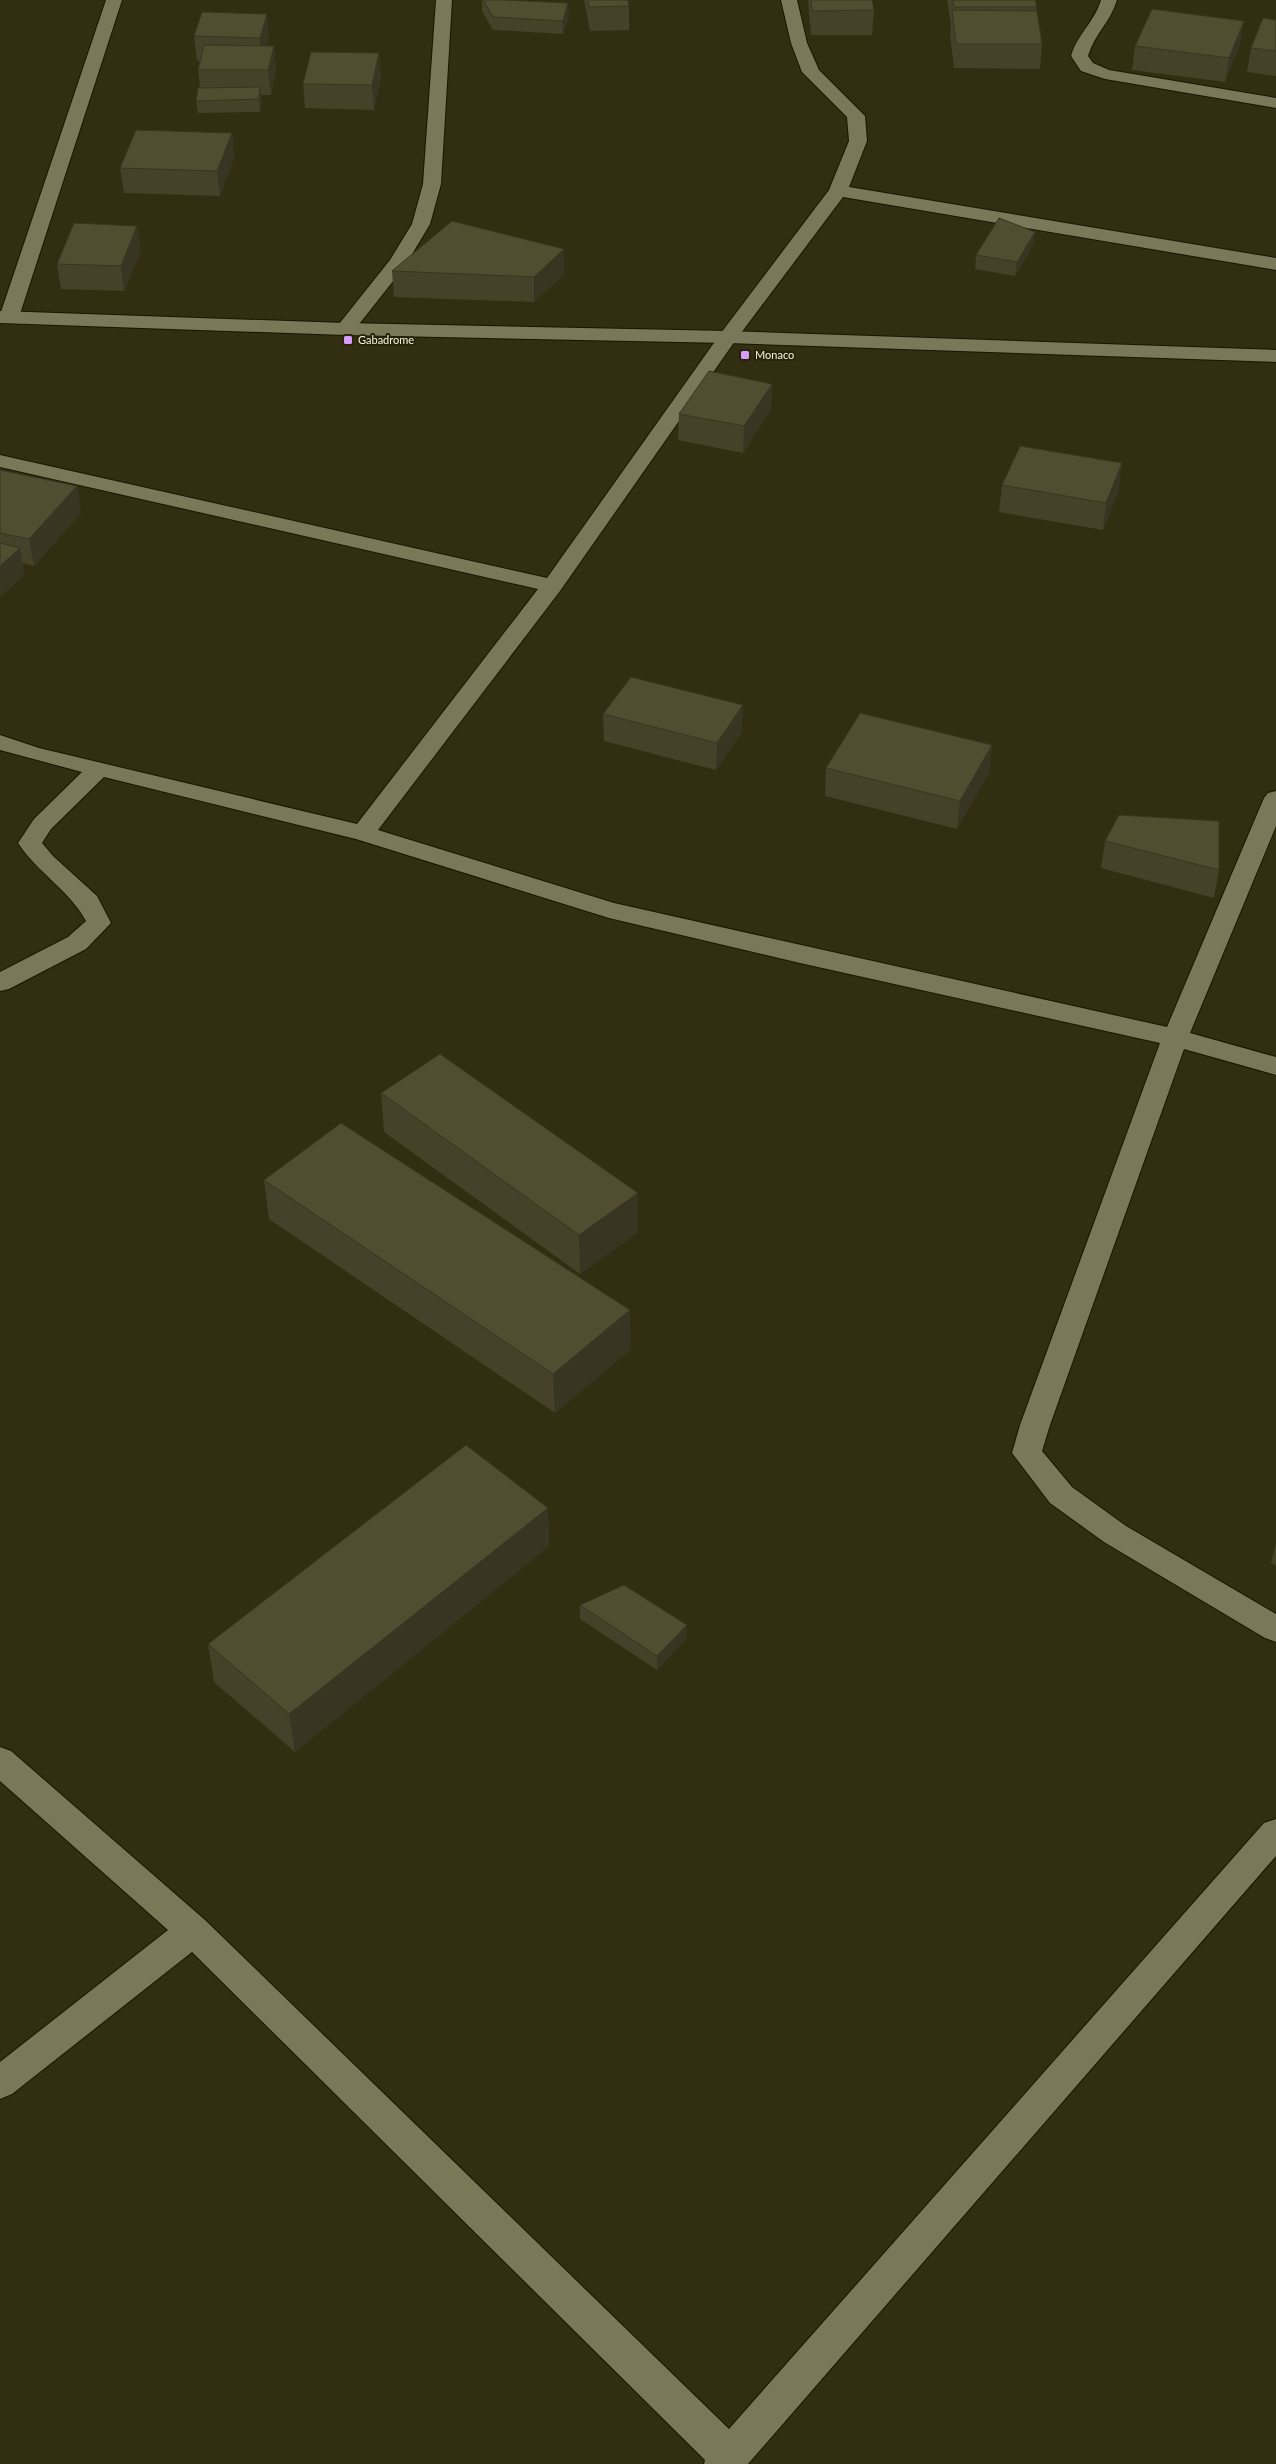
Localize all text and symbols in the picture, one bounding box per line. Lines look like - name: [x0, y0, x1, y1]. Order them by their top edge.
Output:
- place label: Gabadrome: [358, 333, 414, 346]
- marker: Gabadrome: [342, 334, 354, 346]
- place label: Monaco: [755, 348, 794, 361]
- marker: Monaco: [739, 349, 751, 361]

